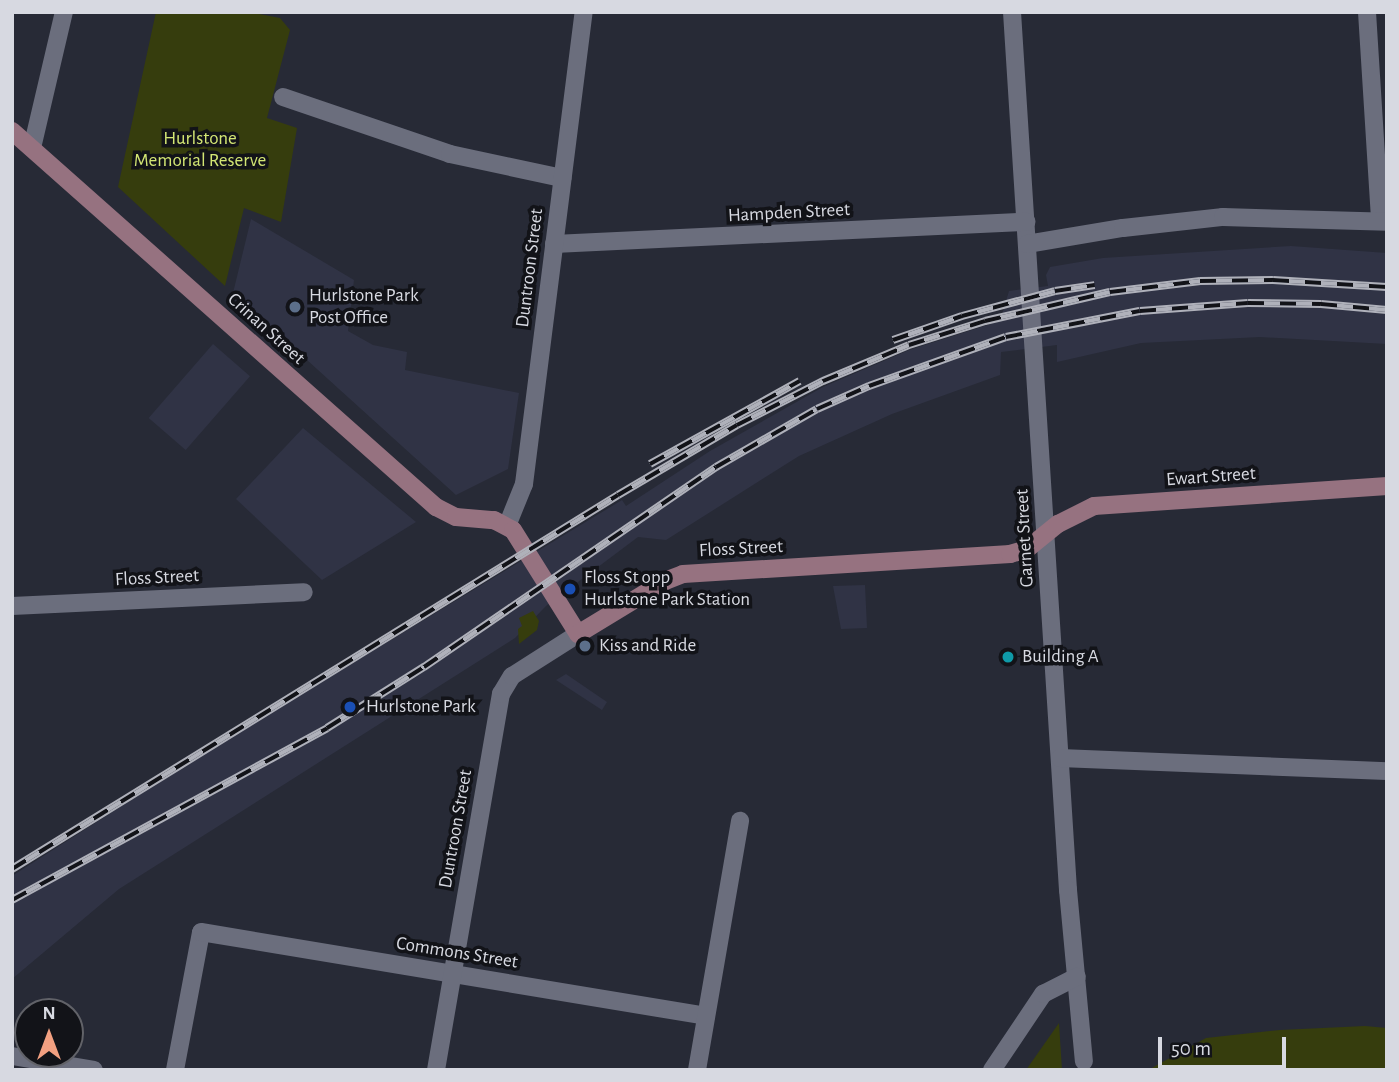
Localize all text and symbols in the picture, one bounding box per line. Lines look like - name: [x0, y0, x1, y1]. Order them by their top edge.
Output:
- park label: Hurlstone Memorial Reserve: [134, 128, 266, 172]
- street label: Hampden Street: [727, 198, 851, 228]
- street label: Duntroon Street: [511, 207, 549, 329]
- place label: Hurlstone Park Post Office: [309, 285, 419, 329]
- street label: Crinan Street: [223, 288, 309, 370]
- marker: Hurlstone Park Post Office: [287, 299, 303, 315]
- street label: Ewart Street: [1165, 462, 1257, 492]
- street label: Garnet Street: [1011, 488, 1039, 588]
- street label: Floss Street: [698, 535, 784, 563]
- street label: Floss Street: [114, 564, 200, 592]
- place label: Floss St opp Hurlstone Park Station: [584, 567, 750, 611]
- marker: Floss St opp Hurlstone Park Station: [562, 581, 578, 597]
- place label: Kiss and Ride: [599, 635, 696, 657]
- marker: Kiss and Ride: [577, 638, 593, 654]
- place label: Building A: [1022, 646, 1099, 668]
- marker: Building A: [1000, 649, 1016, 665]
- place label: Hurlstone Park: [366, 696, 476, 718]
- marker: Hurlstone Park: [340, 697, 360, 717]
- street label: Duntroon Street: [434, 768, 478, 890]
- street label: Commons Street: [395, 932, 519, 974]
- north arrow: [14, 998, 84, 1068]
- text: N: [42, 1004, 56, 1023]
- scale bar: [1161, 1023, 1289, 1066]
- text: 50 m: [1171, 1038, 1211, 1059]

